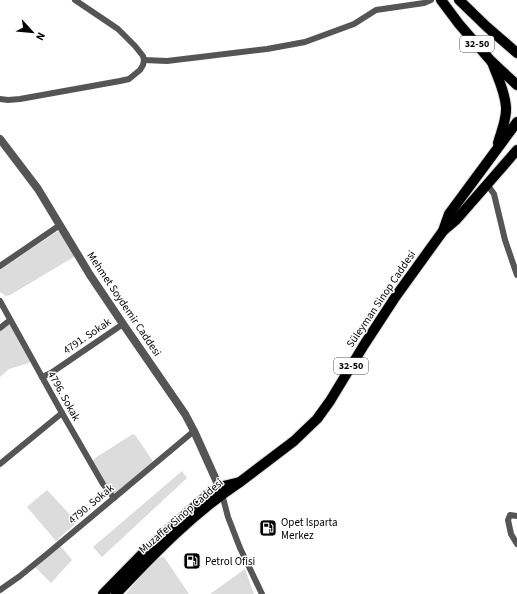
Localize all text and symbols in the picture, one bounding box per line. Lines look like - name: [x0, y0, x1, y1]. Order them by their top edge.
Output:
- north arrow: [12, 12, 52, 52]
- text: N: [32, 30, 49, 43]
- road number: 32-50: [460, 36, 494, 52]
- street label: Süleyman Sinop Caddesi: [343, 248, 419, 350]
- street label: Mehmet Soydemir Caddesi: [83, 249, 165, 359]
- street label: 4791. Sokak: [60, 314, 114, 358]
- road number: 32-50: [334, 358, 368, 374]
- street label: 4796. Sokak: [44, 368, 84, 424]
- street label: Muzaffer Sinop Caddesi: [136, 475, 226, 557]
- street label: 4790. Sokak: [65, 480, 117, 527]
- place label: Opet Isparta Merkez: [281, 515, 338, 543]
- fuel station icon: Opet Isparta Merkez: [258, 518, 278, 538]
- fuel station icon: Petrol Ofisi: [182, 551, 202, 571]
- place label: Petrol Ofisi: [205, 554, 255, 569]

